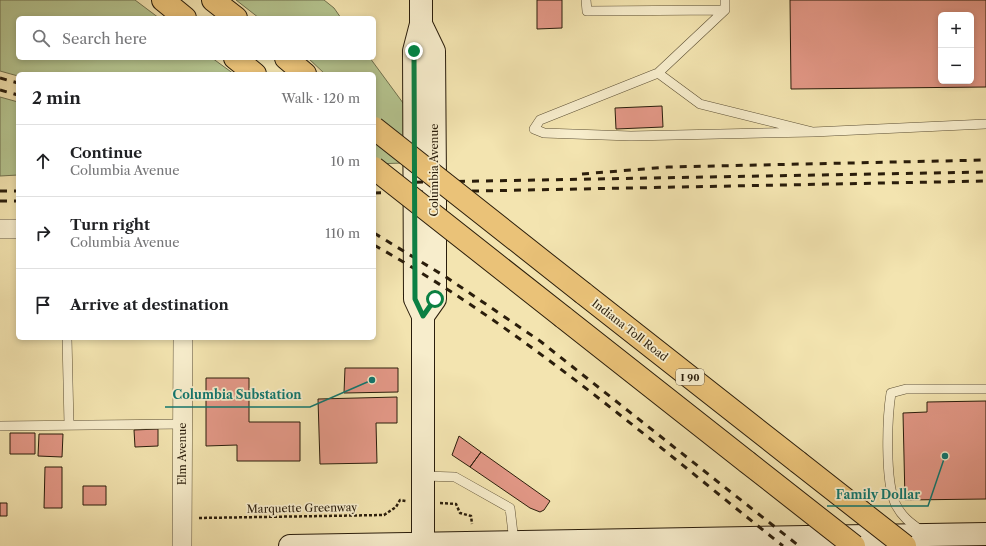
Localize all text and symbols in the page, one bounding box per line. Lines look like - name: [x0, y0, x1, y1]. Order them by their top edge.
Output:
- map controls: [938, 12, 974, 84]
- button: +: [938, 12, 974, 48]
- search box: [16, 16, 376, 60]
- icon: search: [30, 27, 52, 49]
- text: Search here: [62, 29, 147, 48]
- route end: [405, 42, 423, 60]
- button: −: [938, 48, 974, 84]
- text: 2 min: [32, 88, 81, 108]
- text: Walk · 120 m: [282, 90, 360, 106]
- street label: Columbia Avenue: [427, 124, 441, 216]
- text: Continue: [70, 143, 142, 162]
- icon: ahead: [32, 150, 54, 172]
- text: 10 m: [331, 153, 360, 169]
- text: Columbia Avenue: [70, 162, 180, 178]
- text: Turn right: [70, 215, 150, 234]
- icon: right: [32, 222, 54, 244]
- text: 110 m: [325, 225, 360, 241]
- text: Columbia Avenue: [70, 234, 180, 250]
- route start: [426, 290, 444, 308]
- icon: arrive: [32, 294, 54, 316]
- text: Arrive at destination: [70, 295, 229, 314]
- street label: Indiana Toll Road: [589, 296, 671, 364]
- road number: I 90: [676, 369, 704, 385]
- callout: Columbia Substation: [165, 383, 310, 407]
- text: Columbia Substation: [173, 387, 302, 402]
- street label: Elm Avenue: [175, 423, 189, 485]
- callout: Family Dollar: [827, 482, 928, 506]
- text: Family Dollar: [836, 487, 920, 502]
- street label: Marquette Greenway: [247, 500, 358, 516]

